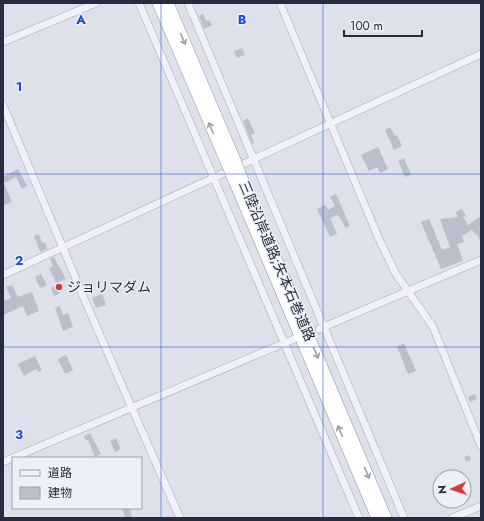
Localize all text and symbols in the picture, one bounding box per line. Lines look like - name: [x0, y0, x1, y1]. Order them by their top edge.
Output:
- text: A: [75, 10, 86, 29]
- text: B: [238, 10, 247, 29]
- scale bar: [344, 12, 422, 38]
- text: 100 m: [350, 17, 383, 35]
- one-way arrow: [180, 32, 187, 44]
- text: 1: [16, 77, 22, 96]
- one-way arrow: [207, 122, 215, 134]
- street label: 三陸沿岸道路;矢本石巻道路: [234, 178, 320, 344]
- text: 2: [15, 251, 23, 270]
- place label: ジョリマダム: [67, 277, 151, 297]
- marker: ジョリマダム: [54, 282, 64, 292]
- one-way arrow: [313, 347, 321, 359]
- text: 3: [15, 425, 23, 444]
- one-way arrow: [335, 425, 343, 437]
- legend: [12, 457, 142, 509]
- text: 道路: [48, 464, 72, 482]
- one-way arrow: [364, 466, 372, 478]
- north arrow: [432, 469, 472, 509]
- text: 建物: [48, 484, 72, 502]
- text: N: [434, 485, 450, 494]

